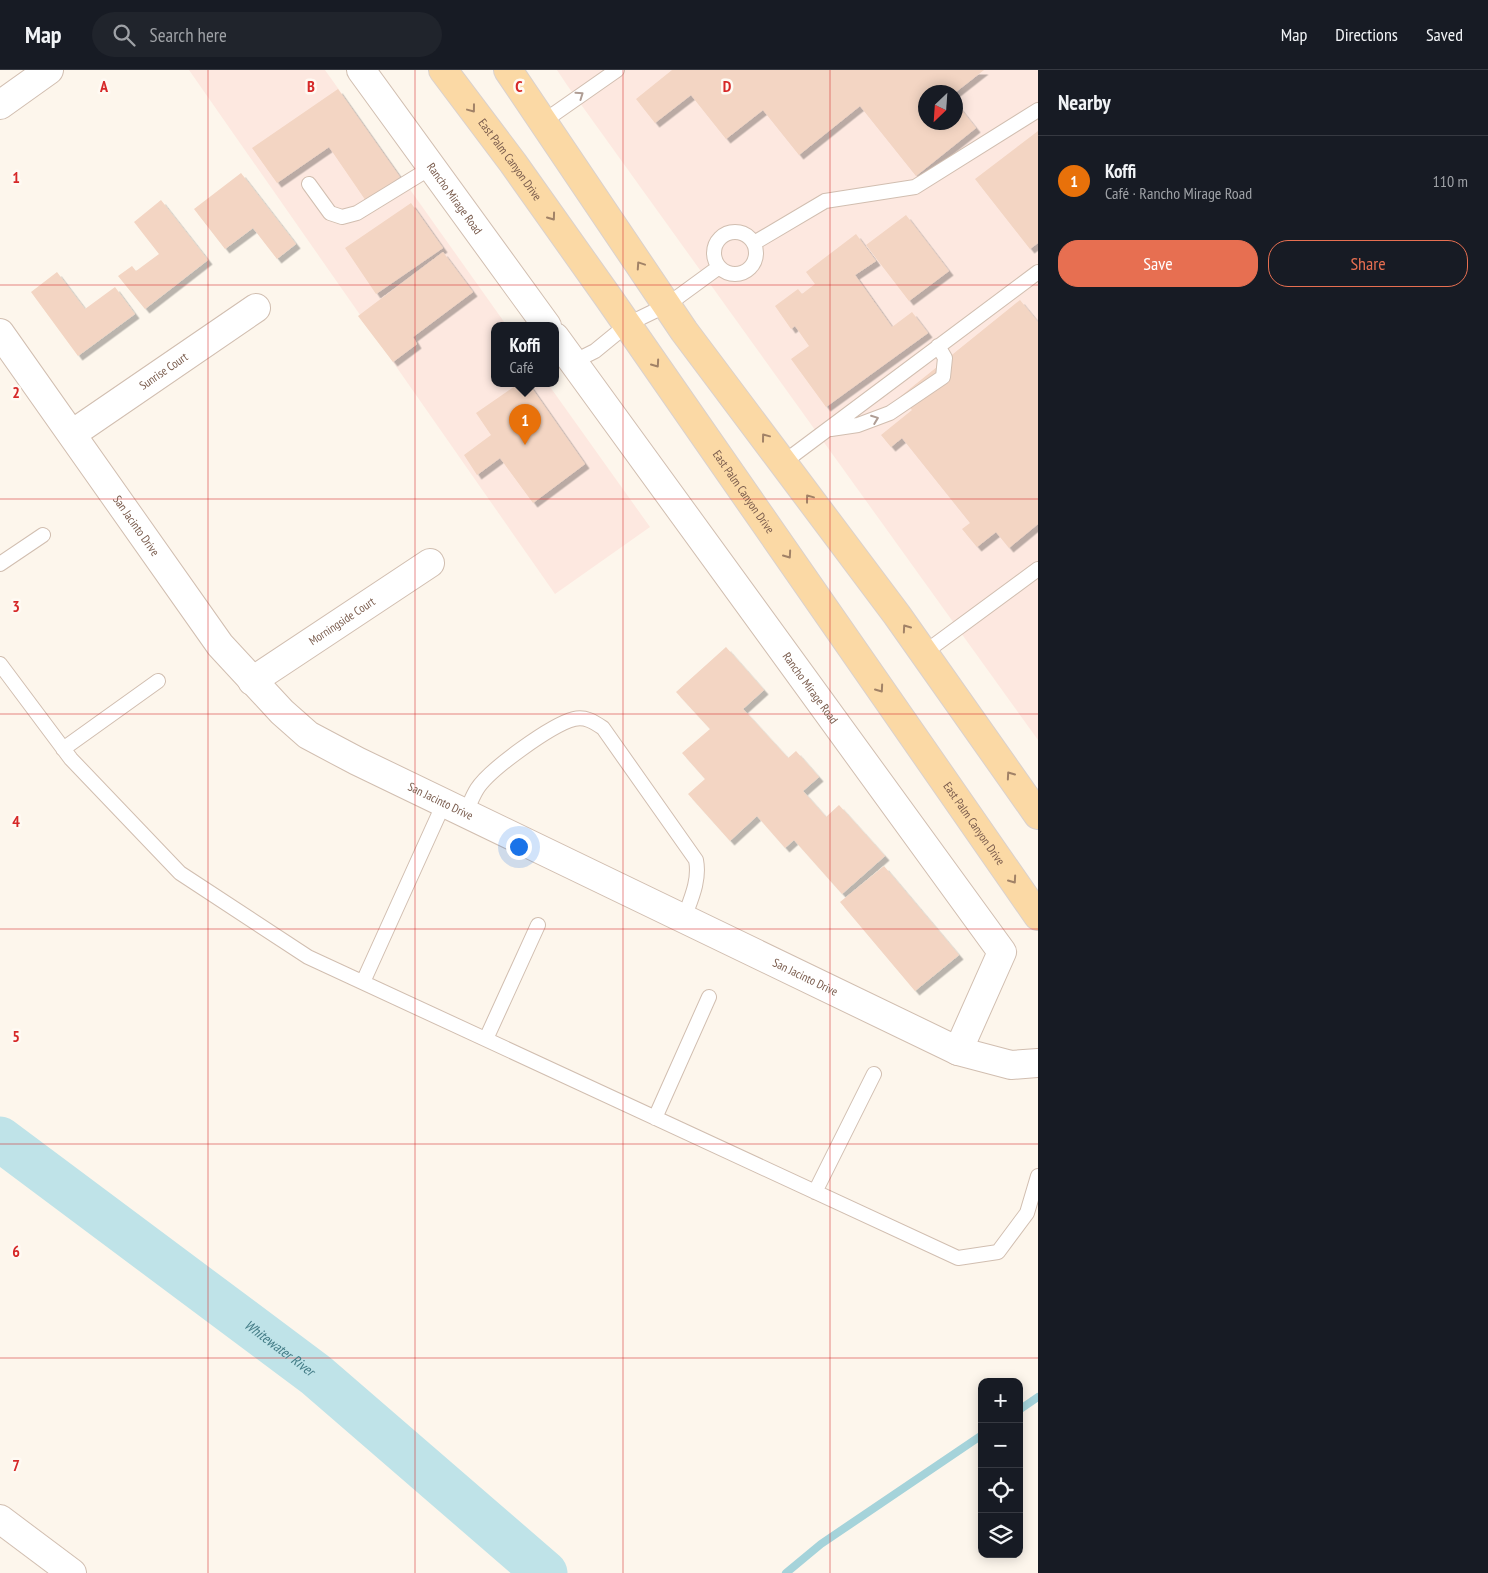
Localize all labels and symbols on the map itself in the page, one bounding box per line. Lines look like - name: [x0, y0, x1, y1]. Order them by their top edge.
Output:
- text: A: [99, 76, 109, 96]
- text: B: [307, 76, 315, 96]
- text: C: [515, 76, 523, 96]
- text: D: [723, 76, 732, 96]
- north arrow: [918, 85, 963, 130]
- one-way arrow: [574, 92, 584, 101]
- one-way arrow: [466, 103, 475, 113]
- street label: East Palm Canyon Drive: [475, 116, 545, 203]
- street label: Rancho Mirage Road: [424, 160, 486, 237]
- text: 1: [12, 167, 20, 187]
- one-way arrow: [546, 211, 555, 221]
- one-way arrow: [637, 261, 646, 271]
- street label: Sunrise Court: [136, 349, 191, 393]
- one-way arrow: [650, 359, 659, 368]
- text: 2: [12, 382, 20, 402]
- pin: 1: [509, 404, 541, 445]
- one-way arrow: [870, 414, 878, 424]
- one-way arrow: [762, 433, 771, 443]
- street label: East Palm Canyon Drive: [710, 447, 778, 536]
- street label: San Jacinto Drive: [110, 492, 163, 559]
- one-way arrow: [806, 494, 815, 504]
- one-way arrow: [782, 550, 791, 559]
- street label: Morningside Court: [306, 593, 378, 648]
- text: 3: [12, 596, 20, 616]
- one-way arrow: [903, 624, 912, 634]
- street label: Rancho Mirage Road: [780, 649, 842, 726]
- one-way arrow: [874, 684, 884, 693]
- one-way arrow: [1007, 771, 1016, 781]
- street label: San Jacinto Drive: [406, 779, 476, 823]
- street label: East Palm Canyon Drive: [940, 779, 1008, 868]
- text: 4: [12, 811, 20, 831]
- your location: [506, 834, 532, 860]
- one-way arrow: [1007, 874, 1016, 884]
- street label: San Jacinto Drive: [771, 955, 841, 999]
- text: 5: [12, 1026, 20, 1046]
- text: 6: [12, 1241, 20, 1261]
- water label: Whitewater River: [241, 1316, 320, 1381]
- text: 7: [12, 1455, 20, 1475]

